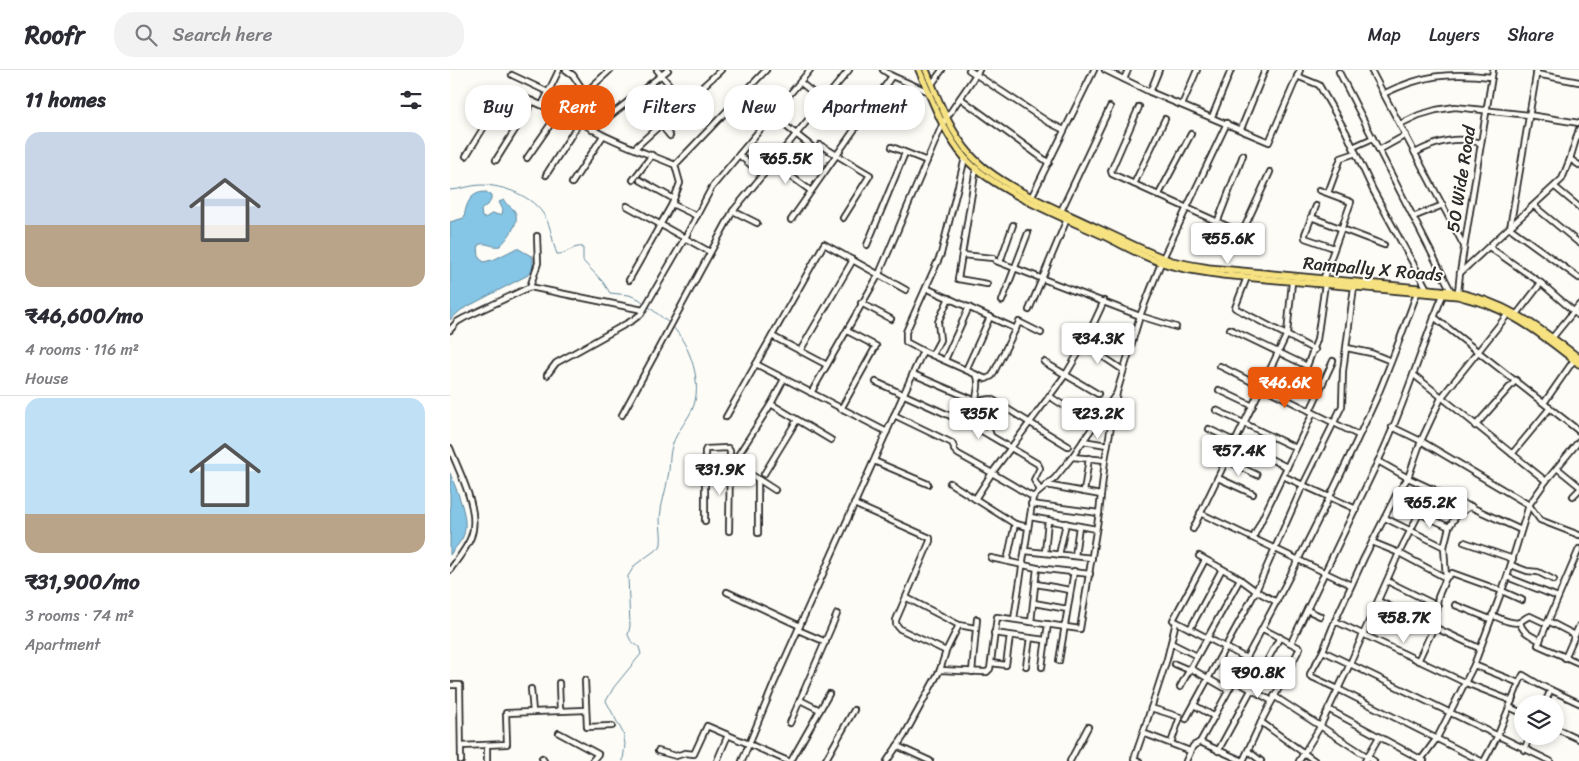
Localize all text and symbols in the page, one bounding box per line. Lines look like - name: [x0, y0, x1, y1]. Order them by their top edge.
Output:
- search box: [114, 12, 464, 57]
- text: Roofr: [25, 14, 84, 56]
- text: Search here: [172, 18, 273, 51]
- text: Map: [1368, 19, 1401, 51]
- text: Layers: [1429, 19, 1480, 51]
- text: Share: [1508, 19, 1554, 51]
- icon: search: [132, 21, 160, 49]
- text: 11 homes: [25, 81, 106, 119]
- chip: Buy: [465, 85, 531, 130]
- chip: Rent: [541, 85, 615, 130]
- chip: Filters: [625, 85, 714, 130]
- chip: New: [724, 85, 794, 130]
- chip: Apartment: [804, 85, 925, 130]
- icon: filters: [397, 86, 425, 114]
- street label: 50 Wide Road: [1437, 122, 1485, 235]
- pin: ₹65.5K: [745, 142, 827, 185]
- text: ₹65.5K: [760, 144, 812, 173]
- icon: home: [180, 165, 270, 255]
- pin: ₹55.6K: [1187, 222, 1269, 265]
- text: ₹55.6K: [1202, 224, 1254, 253]
- street label: Rampally X Roads: [1302, 247, 1445, 291]
- text: ₹46,600/mo: [25, 297, 143, 335]
- pin: ₹34.3K: [1057, 322, 1139, 365]
- text: ₹34.3K: [1072, 324, 1124, 353]
- text: 4 rooms · 116 m²: [25, 335, 139, 364]
- text: House: [25, 364, 68, 393]
- pin: ₹46.6K: [1244, 366, 1326, 409]
- text: ₹46.6K: [1259, 368, 1311, 397]
- pin: ₹35K: [949, 398, 1009, 440]
- pin: ₹23.2K: [1057, 398, 1139, 440]
- text: ₹35K: [960, 399, 998, 428]
- text: ₹23.2K: [1073, 399, 1123, 428]
- icon: home: [180, 430, 270, 520]
- pin: ₹57.4K: [1198, 434, 1280, 477]
- text: ₹57.4K: [1213, 436, 1265, 465]
- pin: ₹31.9K: [679, 454, 761, 496]
- text: ₹31.9K: [696, 455, 745, 484]
- pin: ₹65.2K: [1389, 486, 1471, 529]
- text: ₹65.2K: [1404, 488, 1456, 517]
- text: ₹31,900/mo: [25, 563, 140, 601]
- text: 3 rooms · 74 m²: [25, 601, 134, 630]
- pin: ₹58.7K: [1363, 602, 1445, 644]
- text: ₹58.7K: [1378, 603, 1430, 632]
- text: Apartment: [25, 630, 101, 659]
- pin: ₹90.8K: [1217, 656, 1299, 699]
- text: ₹90.8K: [1231, 658, 1285, 687]
- map controls: [1514, 695, 1564, 745]
- button: layers: [1514, 695, 1564, 745]

